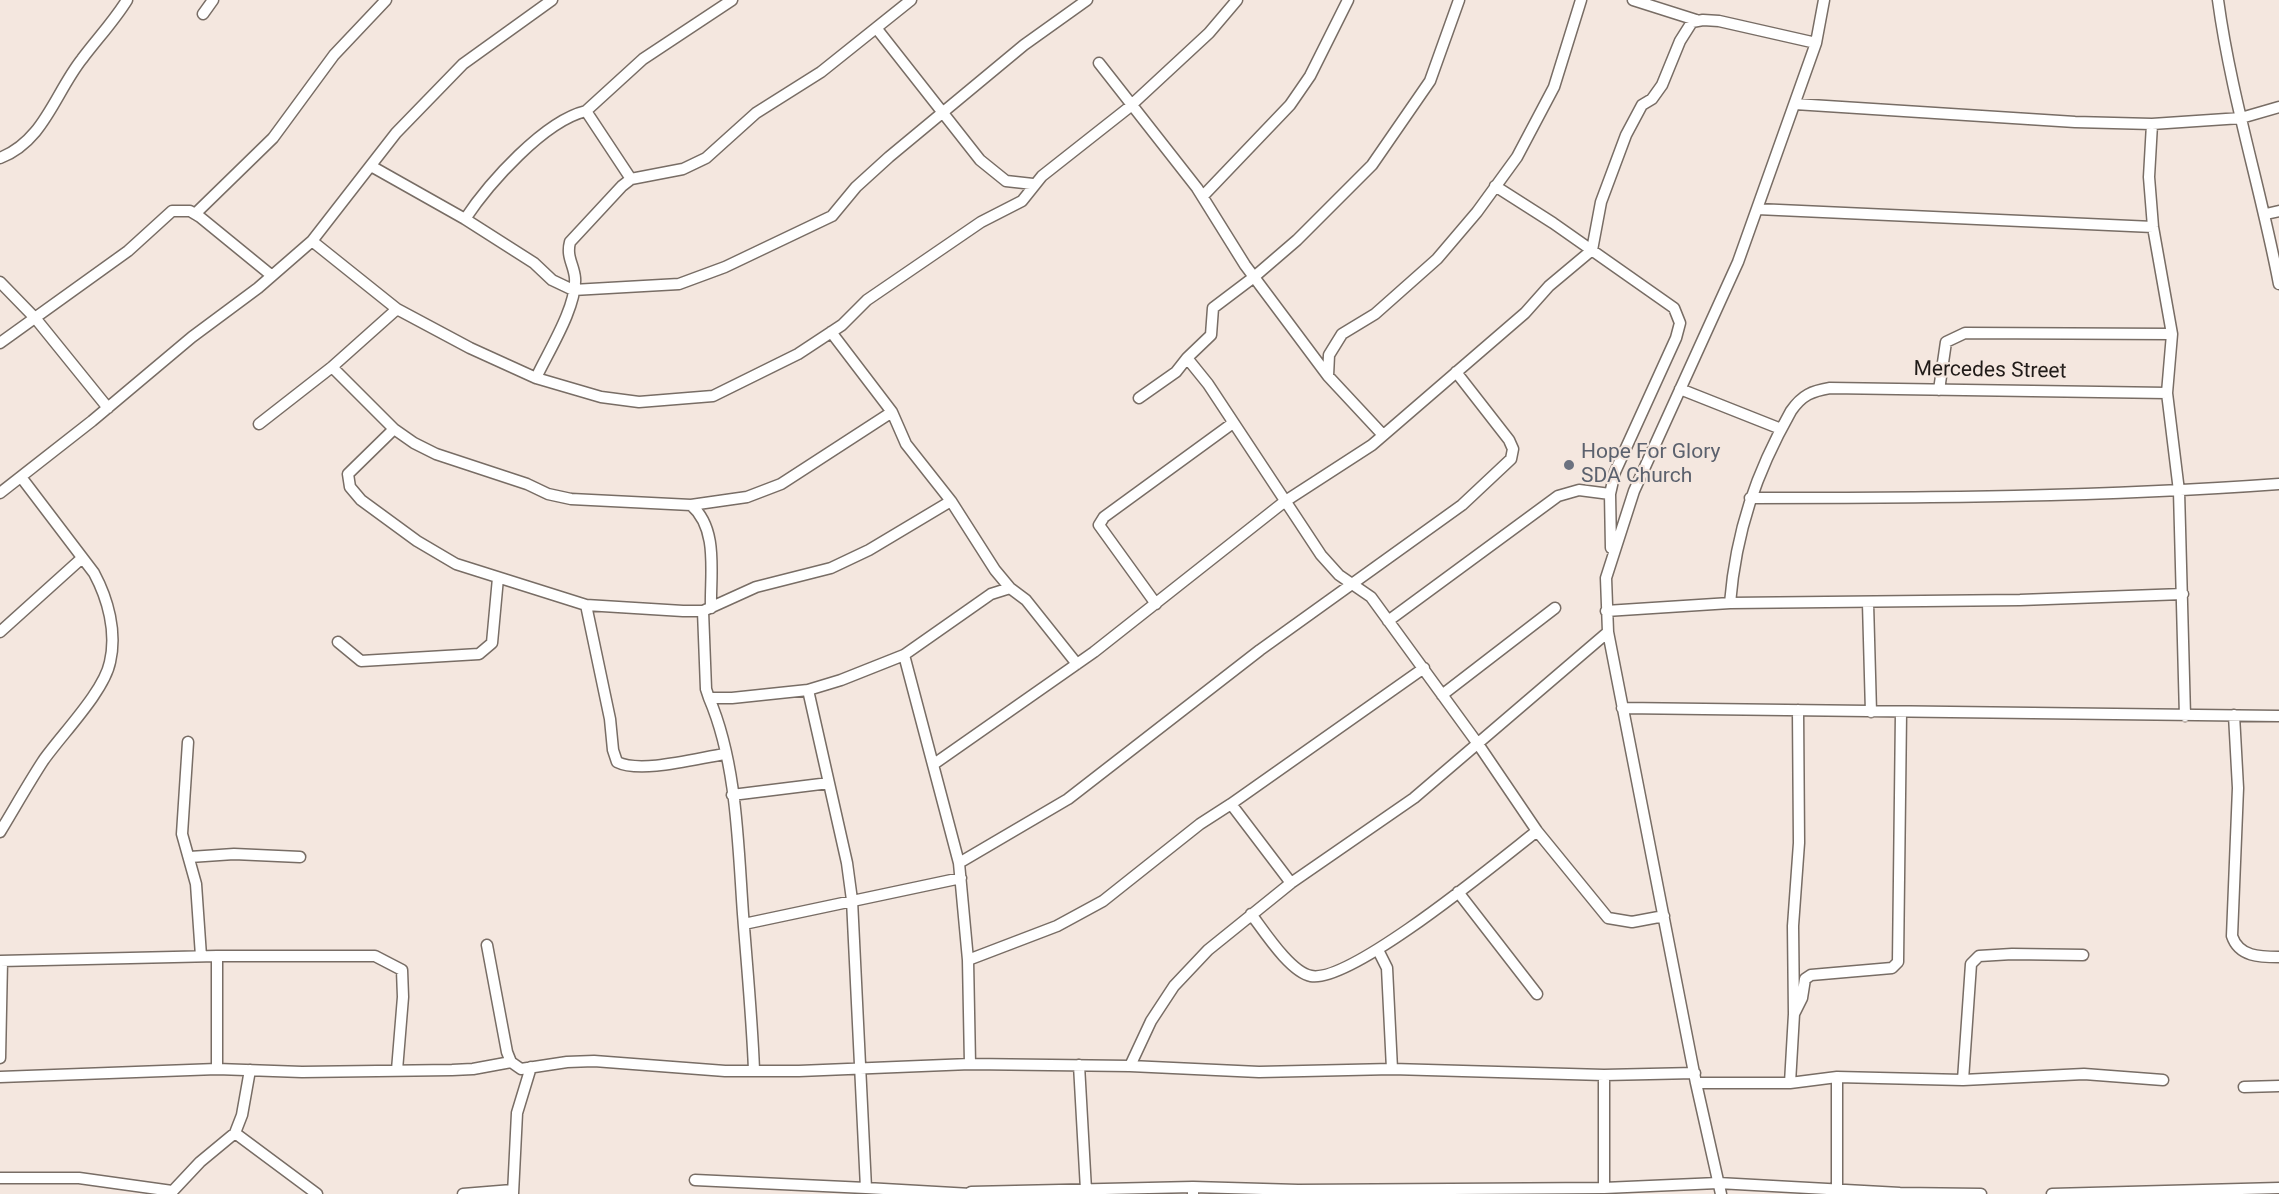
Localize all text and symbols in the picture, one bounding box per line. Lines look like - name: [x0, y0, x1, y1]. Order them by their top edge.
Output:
- street label: Mercedes Street: [1913, 357, 2067, 385]
- place label: Hope For Glory SDA Church: [1581, 440, 1720, 490]
- marker: Hope For Glory SDA Church: [1562, 458, 1576, 472]

